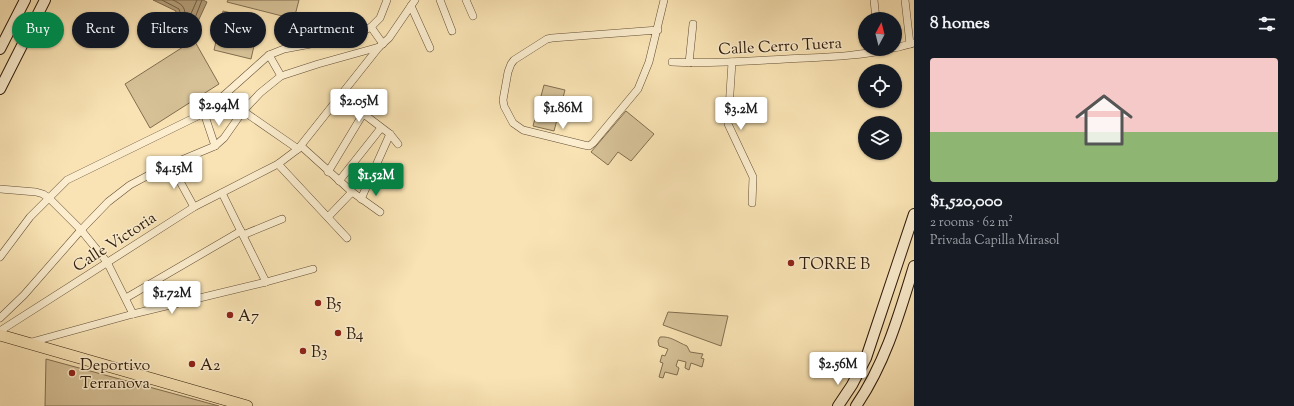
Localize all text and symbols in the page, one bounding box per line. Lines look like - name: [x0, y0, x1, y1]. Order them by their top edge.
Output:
- chip: Buy: [12, 12, 64, 48]
- chip: Rent: [72, 12, 129, 48]
- chip: Filters: [137, 12, 202, 48]
- chip: New: [210, 12, 266, 48]
- chip: Apartment: [274, 12, 368, 48]
- north arrow: [858, 12, 902, 56]
- map controls: [858, 12, 902, 160]
- text: 8 homes: [930, 12, 990, 36]
- icon: filters: [1256, 13, 1278, 35]
- street label: Calle Cerro Tuera: [718, 33, 843, 62]
- button: locate: [858, 64, 902, 108]
- icon: home: [1068, 84, 1140, 156]
- pin: $2.05M: [326, 89, 392, 123]
- pin: $2.94M: [186, 93, 252, 127]
- text: $2.05M: [339, 93, 379, 111]
- pin: $1.86M: [530, 96, 596, 130]
- text: $2.94M: [199, 97, 239, 115]
- pin: $3.2M: [713, 97, 769, 131]
- text: $1.86M: [543, 100, 583, 118]
- text: $3.2M: [724, 101, 758, 119]
- button: layers: [858, 116, 902, 160]
- pin: $4.15M: [141, 156, 207, 190]
- text: $4.15M: [155, 160, 193, 178]
- pin: $1.52M: [343, 163, 409, 197]
- text: $1.52M: [357, 167, 395, 185]
- text: $1,520,000: [930, 190, 1002, 214]
- street label: Calle Victoria: [69, 207, 162, 279]
- text: 2 rooms · 62 m²: [930, 214, 1013, 232]
- text: Privada Capilla Mirasol: [930, 232, 1060, 250]
- place label: TORRE B: [799, 254, 870, 277]
- marker: TORRE B: [786, 258, 796, 268]
- pin: $1.72M: [139, 281, 205, 315]
- text: $1.72M: [152, 285, 192, 303]
- place label: B5: [326, 294, 342, 317]
- marker: B5: [313, 298, 323, 308]
- place label: A7: [238, 306, 259, 329]
- marker: A7: [225, 310, 235, 320]
- place label: B4: [346, 324, 364, 347]
- marker: B4: [333, 328, 343, 338]
- place label: B3: [311, 342, 328, 365]
- marker: B3: [298, 346, 308, 356]
- pin: $2.56M: [805, 352, 871, 386]
- place label: Deportivo Terranova: [80, 355, 151, 396]
- place label: A2: [200, 355, 221, 378]
- text: $2.56M: [818, 356, 858, 374]
- marker: A2: [187, 359, 197, 369]
- marker: Deportivo Terranova: [67, 368, 77, 378]

